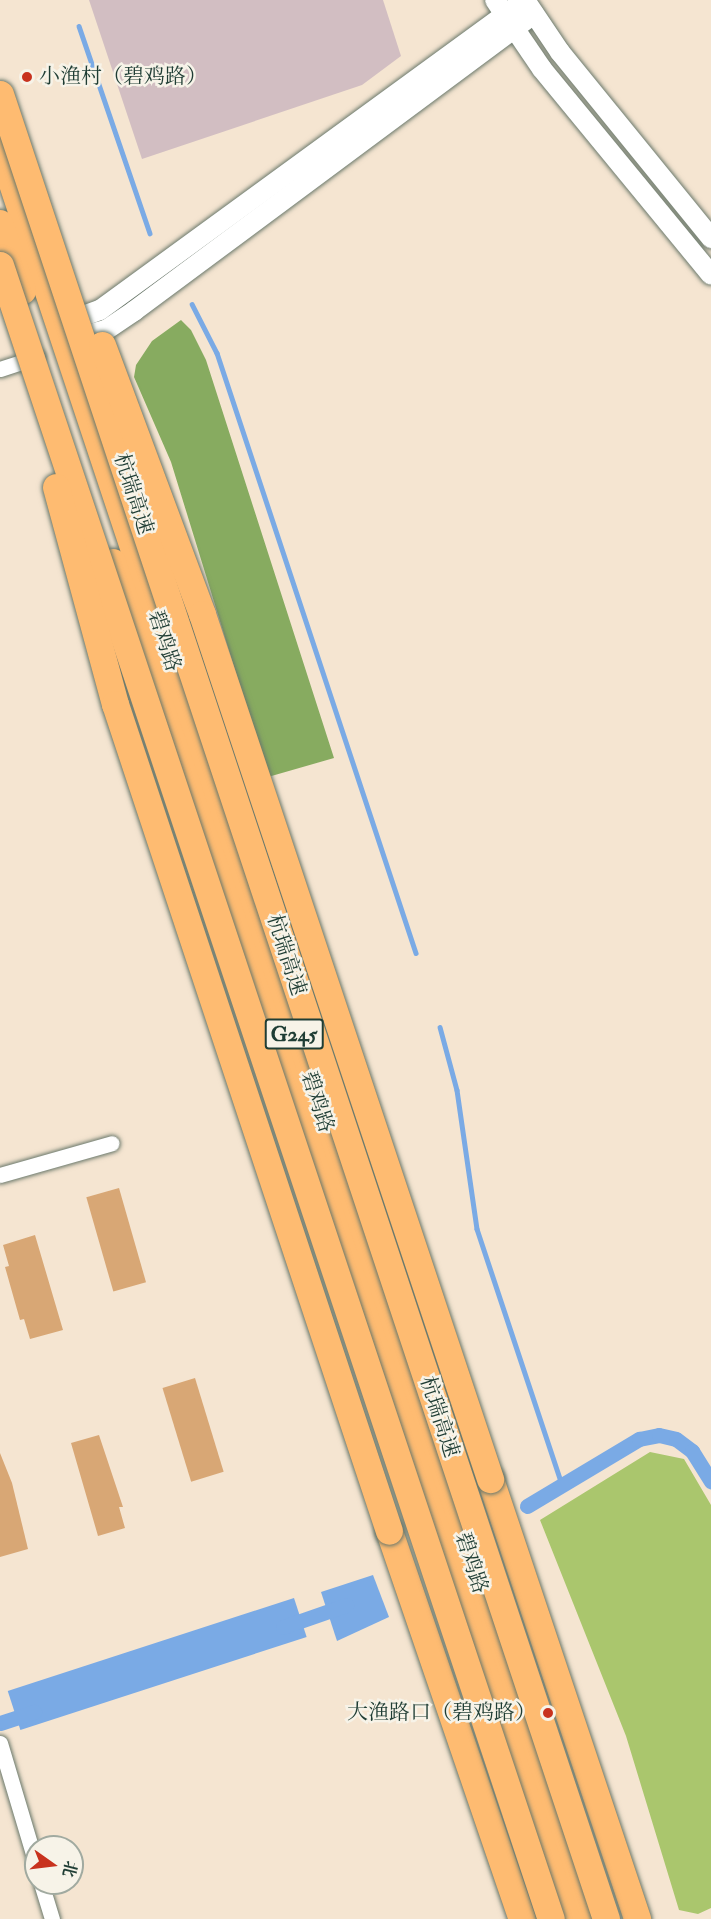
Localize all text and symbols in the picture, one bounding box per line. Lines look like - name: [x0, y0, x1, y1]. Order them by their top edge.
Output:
- place label: 小渔村（碧鸡路）: [39, 64, 207, 90]
- marker: 小渔村（碧鸡路）: [20, 70, 34, 84]
- street label: 杭瑞高速: [108, 450, 158, 538]
- street label: 碧鸡路: [142, 607, 186, 675]
- street label: 杭瑞高速: [261, 911, 311, 999]
- road number: G245: [264, 1017, 324, 1051]
- street label: 碧鸡路: [295, 1068, 339, 1136]
- street label: 杭瑞高速: [414, 1373, 464, 1461]
- street label: 碧鸡路: [449, 1529, 493, 1597]
- place label: 大渔路口（碧鸡路）: [347, 1700, 536, 1726]
- marker: 大渔路口（碧鸡路）: [541, 1706, 555, 1720]
- north arrow: [24, 1835, 84, 1895]
- text: 北: [58, 1859, 81, 1879]

